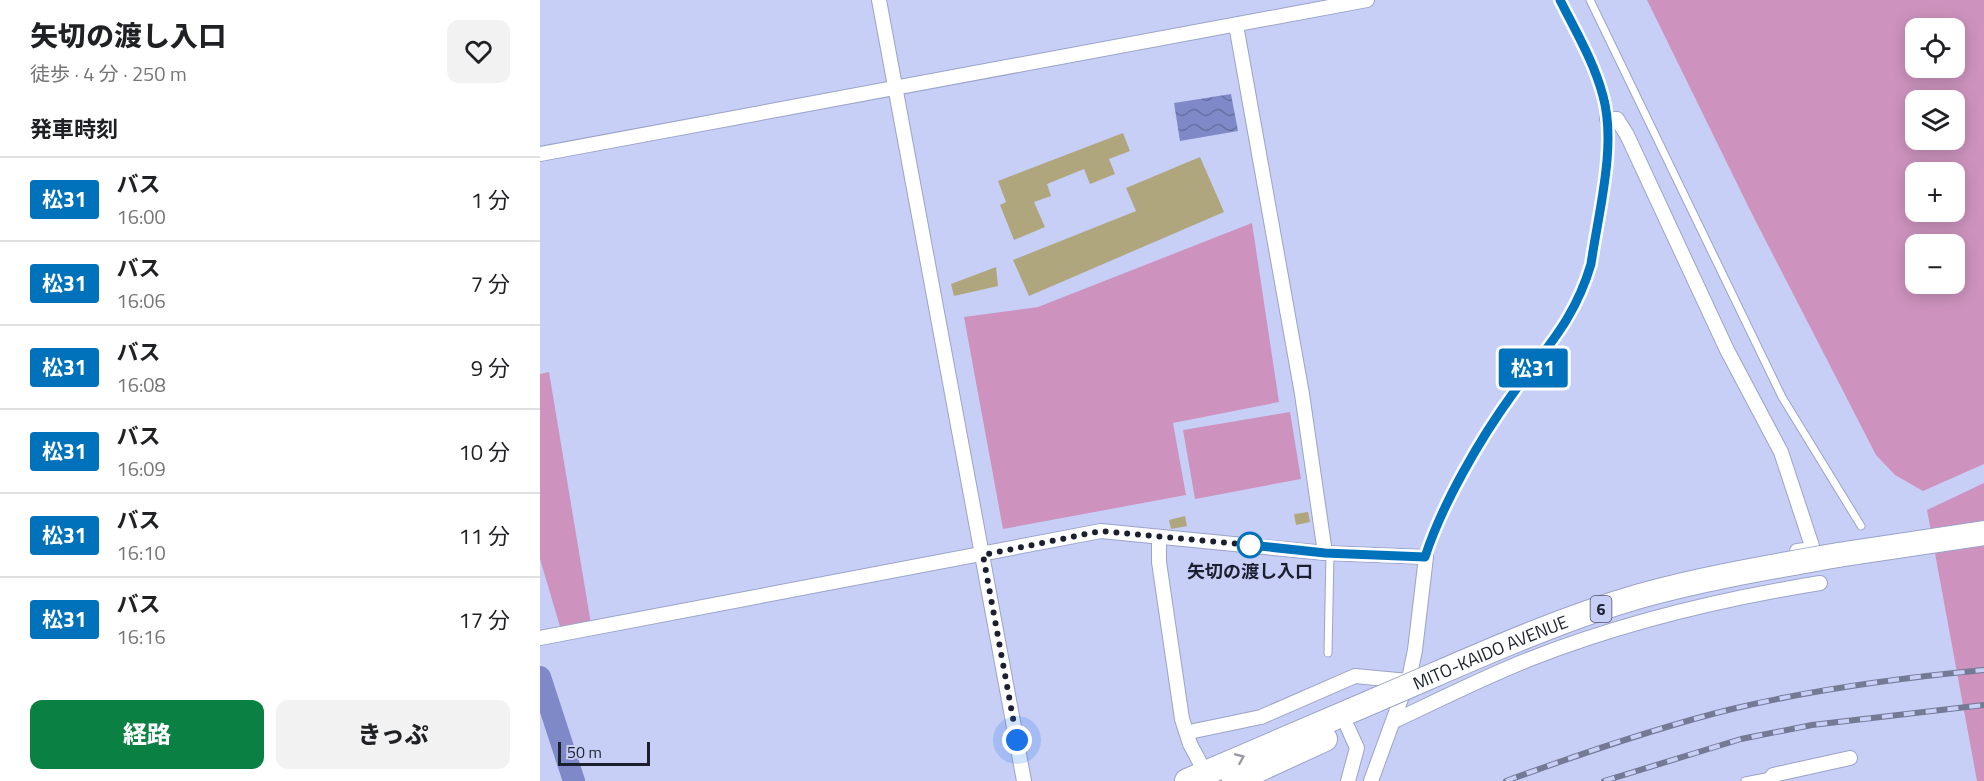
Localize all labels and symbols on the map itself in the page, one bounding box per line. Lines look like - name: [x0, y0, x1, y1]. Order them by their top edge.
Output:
- line badge: 松31: [1498, 348, 1568, 388]
- marker: 矢切の渡し入口: [1237, 532, 1263, 558]
- place label: 矢切の渡し入口: [1187, 558, 1313, 585]
- road number: 6: [1590, 596, 1612, 622]
- street label: MITO-KAIDO AVENUE: [1408, 608, 1572, 696]
- your location: [1002, 725, 1032, 755]
- scale bar: [558, 739, 650, 766]
- one-way arrow: [1234, 753, 1245, 765]

